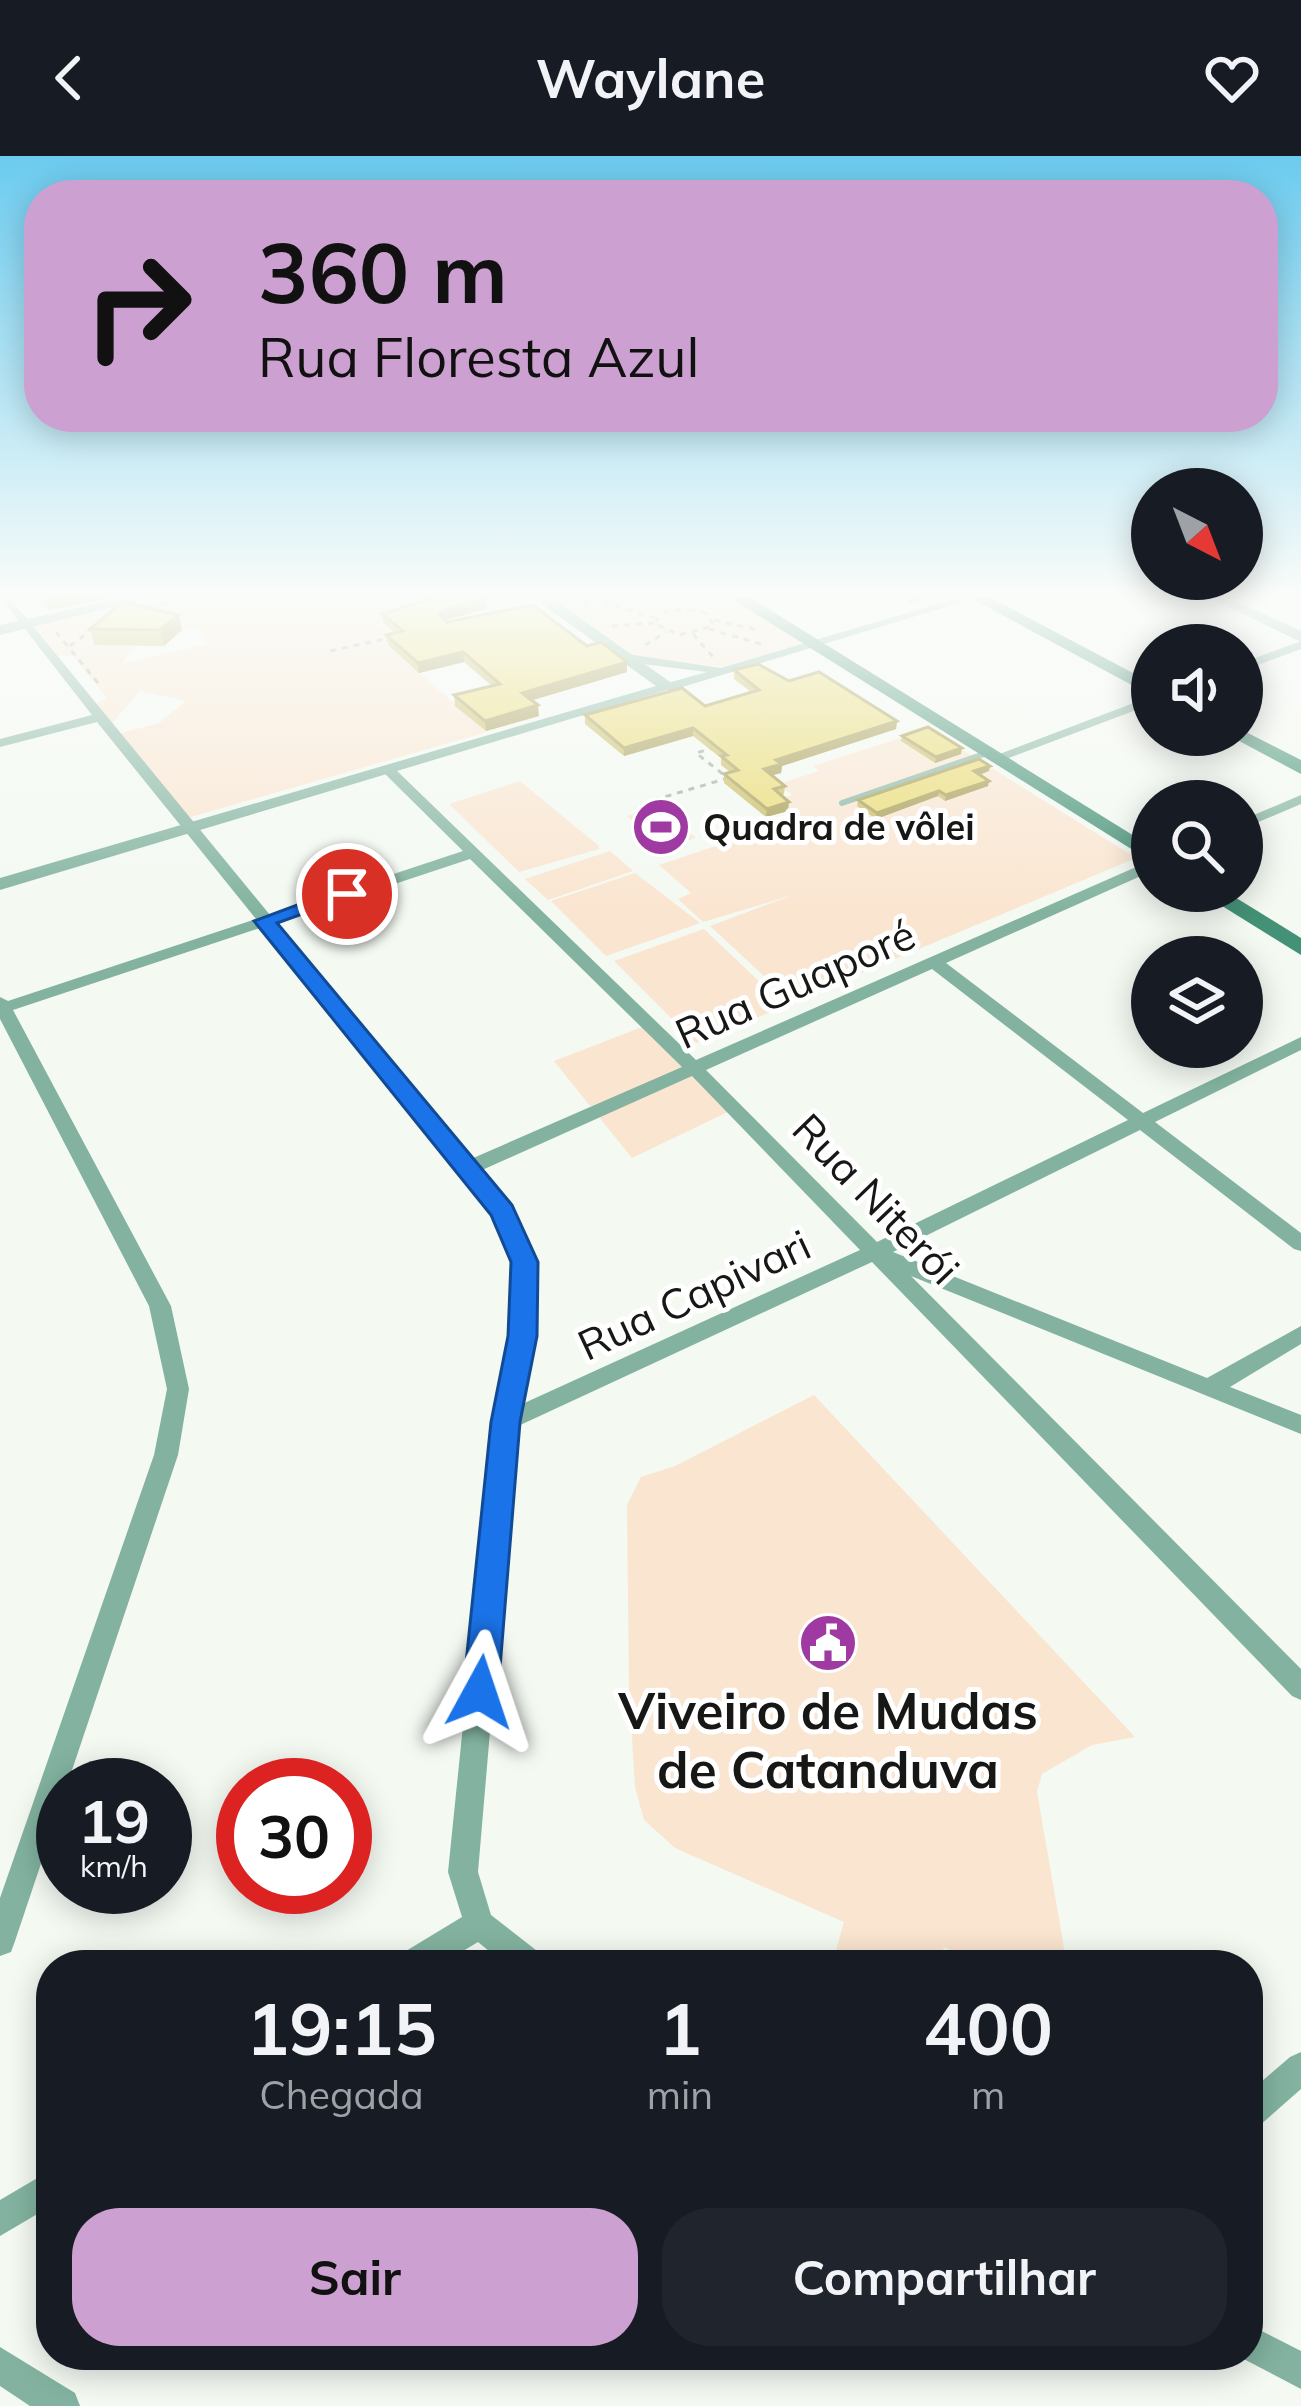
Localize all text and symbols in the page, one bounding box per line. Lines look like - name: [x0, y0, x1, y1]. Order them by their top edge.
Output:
- text: Waylane: [536, 44, 765, 112]
- icon: back: [36, 45, 102, 111]
- icon: heart: [1199, 45, 1265, 111]
- text: 360 m: [258, 219, 508, 324]
- icon: right: [60, 228, 216, 384]
- text: Rua Floresta Azul: [258, 323, 699, 391]
- north arrow: [1131, 468, 1263, 600]
- map controls: [1131, 468, 1263, 1068]
- button: sound: [1131, 624, 1263, 756]
- button: search: [1131, 780, 1263, 912]
- sports icon: Quadra de vôlei: [630, 796, 692, 858]
- place label: Quadra de vôlei: [703, 804, 975, 849]
- pin: [296, 843, 398, 945]
- icon: arrive: [314, 861, 380, 927]
- street label: Rua Guaporé: [667, 907, 923, 1060]
- button: layers: [1131, 936, 1263, 1068]
- street label: Rua Niterói: [782, 1102, 971, 1295]
- street label: Rua Capivari: [569, 1218, 818, 1371]
- public building icon: Viveiro de Mudas de Catanduva: [797, 1612, 859, 1674]
- position arrow: [417, 1629, 543, 1755]
- place label: Viveiro de Mudas de Catanduva: [617, 1678, 1038, 1801]
- speed limit sign: 30: [216, 1758, 372, 1914]
- text: 19: [78, 1783, 150, 1858]
- text: km/h: [80, 1847, 148, 1885]
- text: 19:15: [246, 1983, 437, 2073]
- text: 1: [658, 1983, 702, 2073]
- text: 400: [923, 1983, 1053, 2073]
- text: Chegada: [259, 2070, 424, 2119]
- text: min: [647, 2070, 713, 2119]
- text: m: [971, 2070, 1005, 2119]
- button: Sair: [72, 2208, 638, 2346]
- button: Compartilhar: [662, 2208, 1227, 2346]

